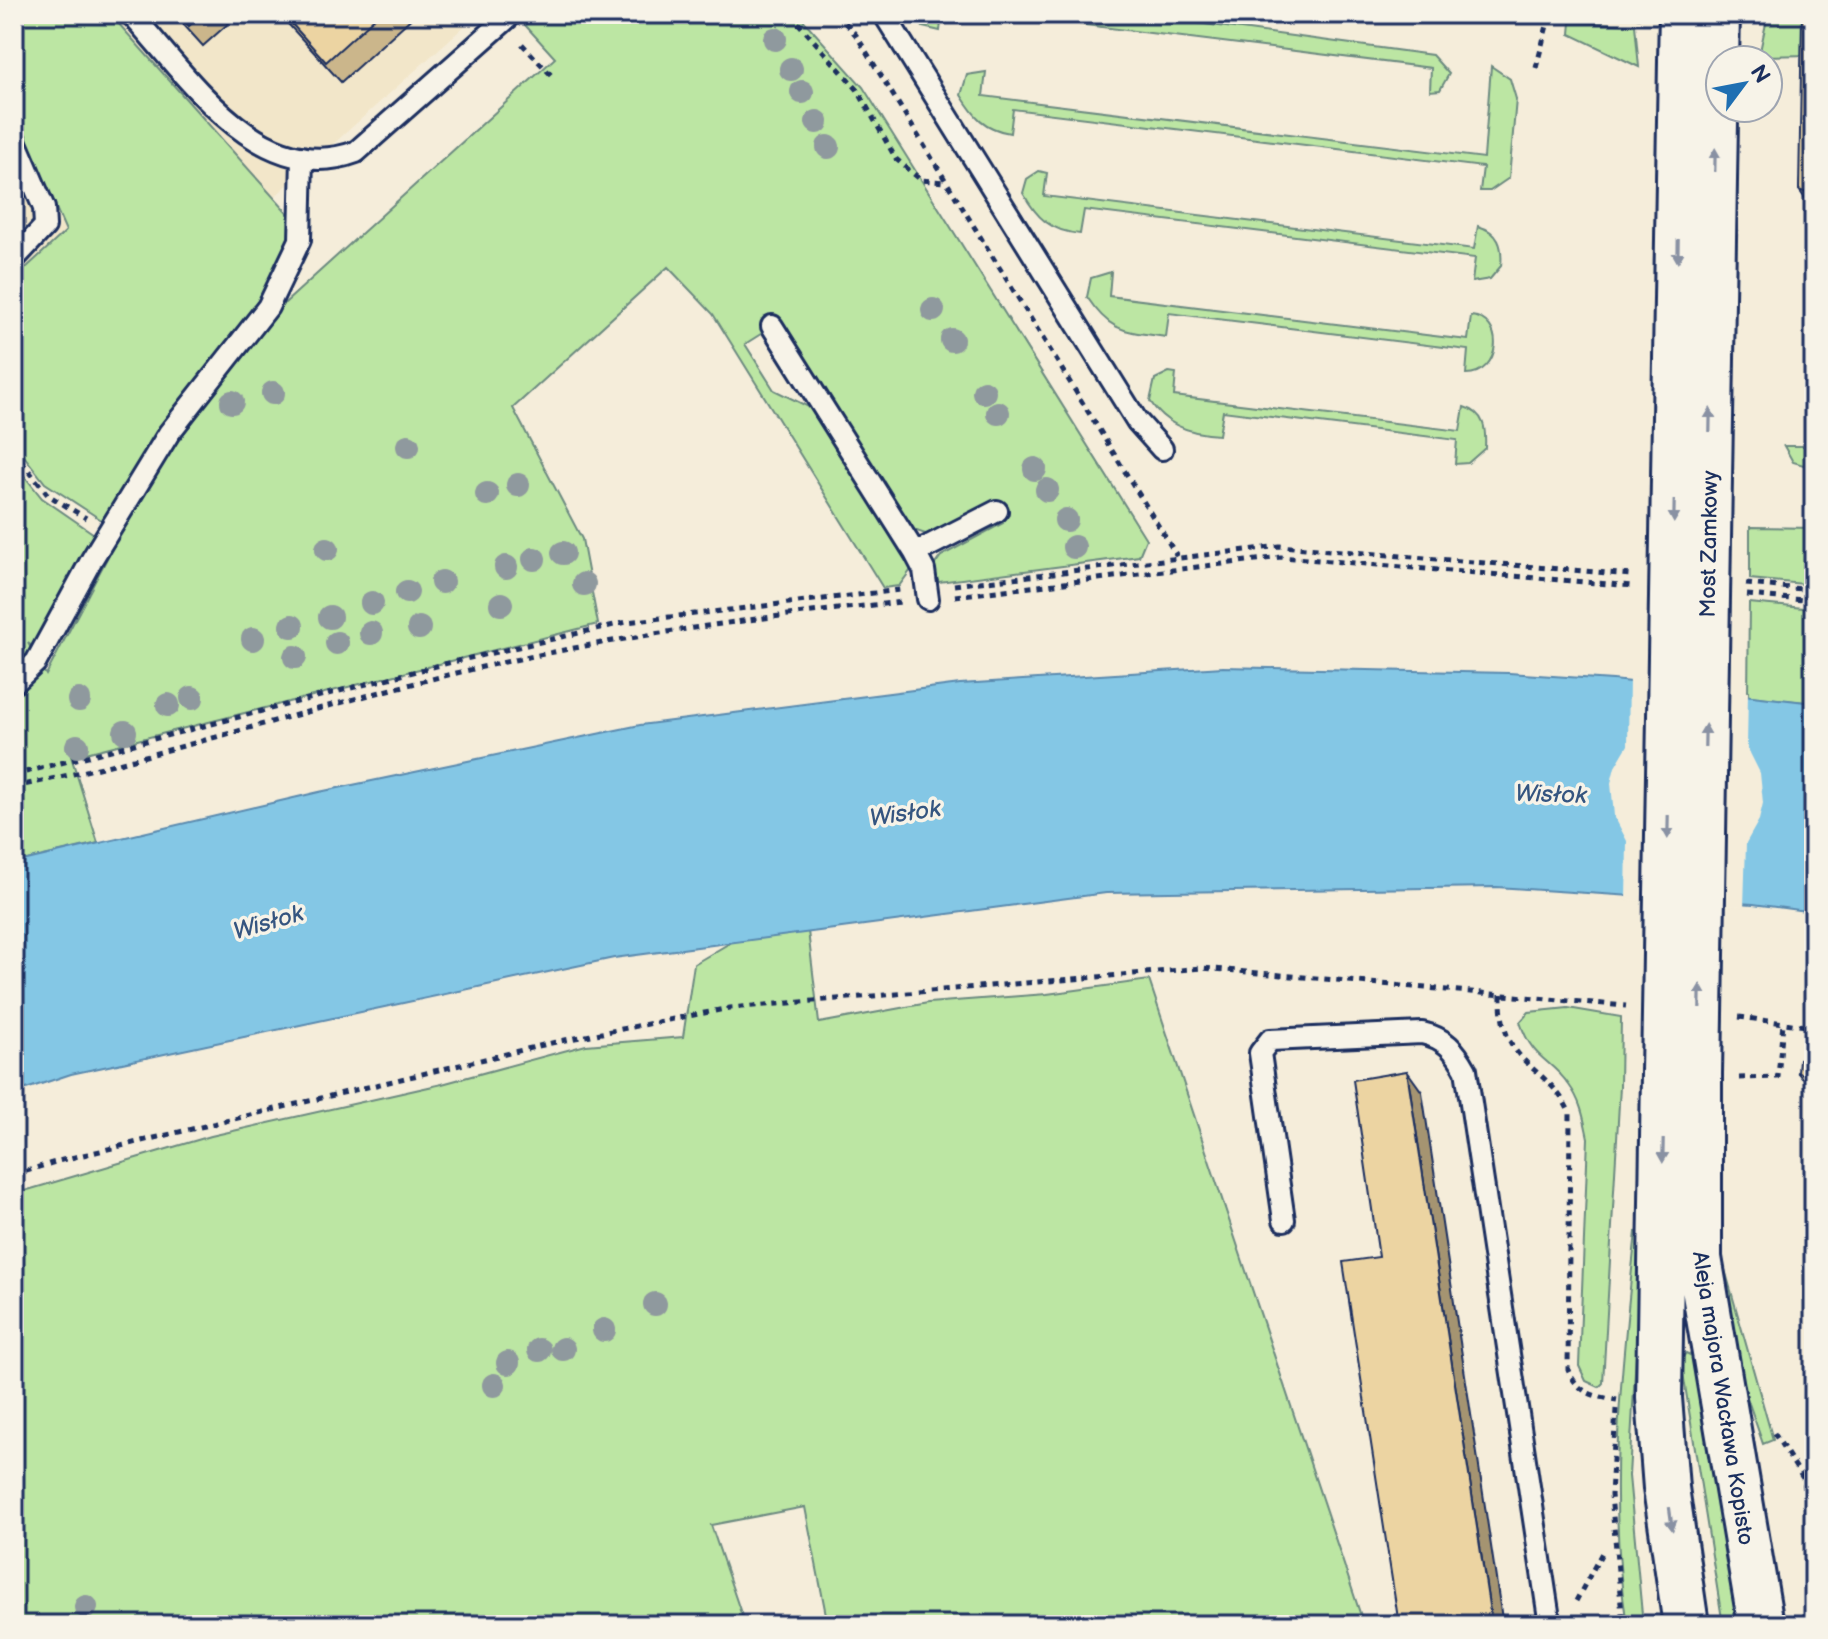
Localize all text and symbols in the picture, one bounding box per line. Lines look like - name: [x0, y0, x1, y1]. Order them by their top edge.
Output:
- north arrow: [1704, 44, 1784, 124]
- text: N: [1744, 60, 1776, 88]
- one-way arrow: [1708, 147, 1721, 172]
- one-way arrow: [1672, 239, 1684, 264]
- one-way arrow: [1704, 407, 1716, 432]
- street label: Most Zamkowy: [1695, 470, 1724, 618]
- one-way arrow: [1667, 499, 1680, 524]
- one-way arrow: [1699, 723, 1711, 748]
- water label: Wisłok: [1515, 779, 1589, 810]
- water label: Wisłok: [867, 794, 944, 833]
- one-way arrow: [1662, 815, 1675, 840]
- water label: Wisłok: [230, 898, 308, 946]
- one-way arrow: [1694, 983, 1707, 1008]
- one-way arrow: [1656, 1139, 1669, 1164]
- street label: Aleja majora Wacława Kopisto: [1686, 1249, 1759, 1547]
- one-way arrow: [1665, 1507, 1678, 1532]

